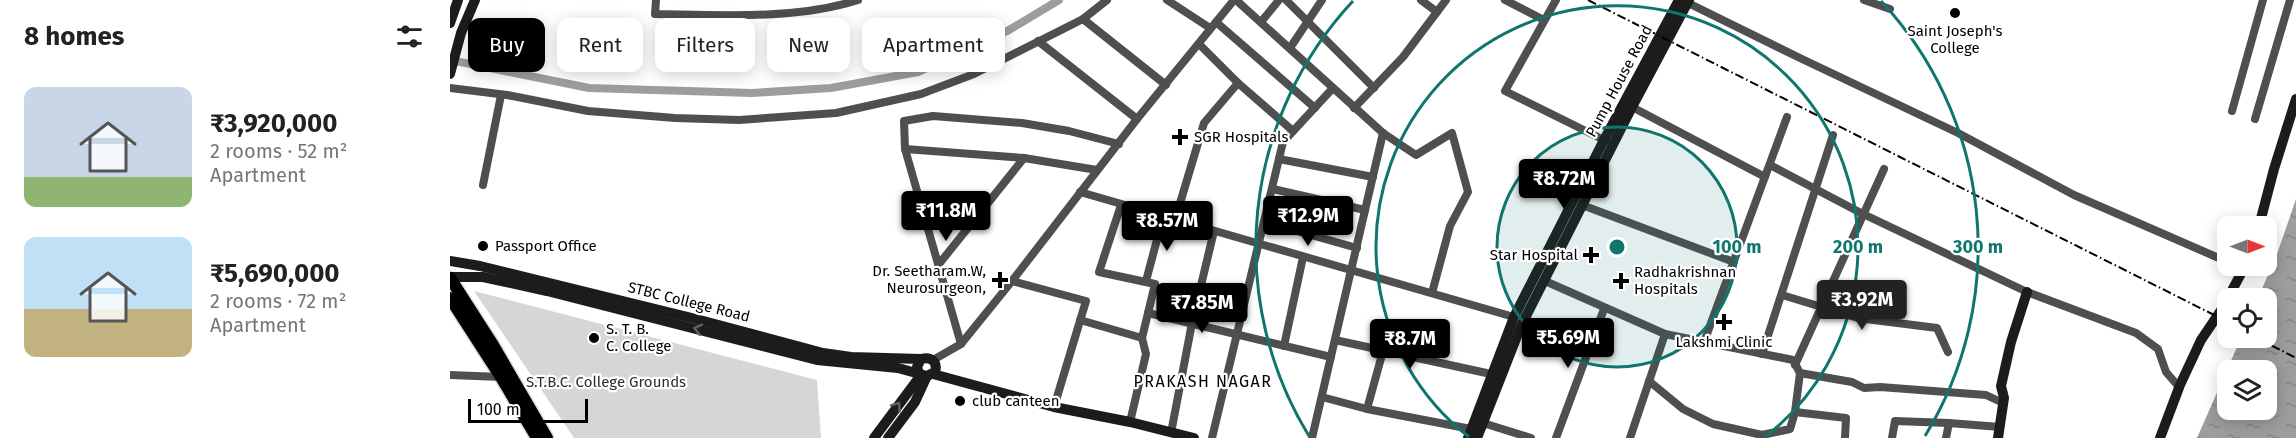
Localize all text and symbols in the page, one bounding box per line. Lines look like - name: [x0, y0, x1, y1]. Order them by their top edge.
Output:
- marker: Saint Joseph's College: [1948, 6, 1962, 20]
- chip: Buy: [468, 18, 545, 72]
- chip: Rent: [557, 18, 643, 72]
- chip: Filters: [655, 18, 755, 72]
- chip: New: [767, 18, 850, 72]
- chip: Apartment: [862, 18, 1005, 72]
- icon: filters: [393, 20, 426, 53]
- text: 8 homes: [24, 21, 124, 52]
- street label: Pump House Road: [1582, 22, 1656, 140]
- place label: Saint Joseph's College: [1908, 22, 2002, 57]
- text: ₹3,920,000: [210, 108, 337, 139]
- icon: home: [72, 111, 144, 183]
- marker: SGR Hospitals: [1171, 128, 1189, 146]
- place label: SGR Hospitals: [1194, 128, 1289, 146]
- text: 2 rooms · 52 m²: [210, 139, 348, 163]
- pin: ₹8.72M: [1515, 159, 1613, 210]
- text: Apartment: [210, 163, 306, 187]
- text: ₹8.72M: [1533, 166, 1595, 190]
- pin: ₹11.8M: [897, 191, 995, 242]
- pin: ₹12.9M: [1259, 196, 1357, 247]
- text: ₹11.8M: [915, 198, 977, 222]
- pin: ₹8.57M: [1118, 201, 1216, 252]
- text: ₹12.9M: [1277, 203, 1339, 227]
- text: ₹8.57M: [1136, 208, 1198, 232]
- north arrow: [2217, 216, 2277, 276]
- map controls: [2217, 216, 2277, 420]
- text: 100 m: [1713, 236, 1761, 258]
- text: 200 m: [1833, 236, 1883, 258]
- text: 300 m: [1952, 236, 2003, 258]
- place label: Passport Office: [495, 237, 597, 255]
- centre of rings: [1607, 237, 1627, 257]
- marker: Passport Office: [476, 239, 490, 253]
- place label: Star Hospital: [1490, 246, 1579, 264]
- marker: Star Hospital: [1582, 246, 1600, 264]
- text: ₹5,690,000: [210, 258, 340, 289]
- icon: home: [72, 261, 144, 333]
- place label: Dr. Seetharam.W, Neurosurgeon,: [872, 262, 986, 297]
- place label: Radhakrishnan Hospitals: [1634, 263, 1736, 298]
- marker: Dr. Seetharam.W, Neurosurgeon,: [991, 271, 1009, 289]
- marker: Radhakrishnan Hospitals: [1612, 272, 1630, 290]
- street label: STBC College Road: [626, 278, 752, 326]
- pin: ₹3.92M: [1813, 280, 1911, 331]
- pin: ₹7.85M: [1153, 283, 1251, 334]
- text: ₹3.92M: [1831, 287, 1893, 311]
- button: locate: [2217, 288, 2277, 348]
- text: 2 rooms · 72 m²: [210, 289, 346, 313]
- text: ₹7.85M: [1170, 290, 1234, 314]
- text: Apartment: [210, 313, 306, 337]
- marker: Lakshmi Clinic: [1715, 313, 1733, 331]
- pin: ₹5.69M: [1519, 318, 1617, 369]
- pin: ₹8.7M: [1368, 319, 1452, 370]
- place label: S. T. B. C. College: [606, 320, 671, 355]
- one-way arrow: [693, 324, 703, 337]
- text: ₹5.69M: [1536, 325, 1600, 349]
- text: ₹8.7M: [1384, 326, 1436, 350]
- marker: S. T. B. C. College: [587, 331, 601, 345]
- place label: Lakshmi Clinic: [1675, 333, 1773, 351]
- button: layers: [2217, 360, 2277, 420]
- district label: PRAKASH NAGAR: [1134, 372, 1272, 391]
- park label: S.T.B.C. College Grounds: [526, 373, 686, 391]
- place label: club canteen: [972, 392, 1059, 410]
- marker: club canteen: [953, 394, 967, 408]
- scale bar: [468, 396, 588, 424]
- text: 100 m: [477, 400, 520, 419]
- one-way arrow: [890, 401, 901, 412]

